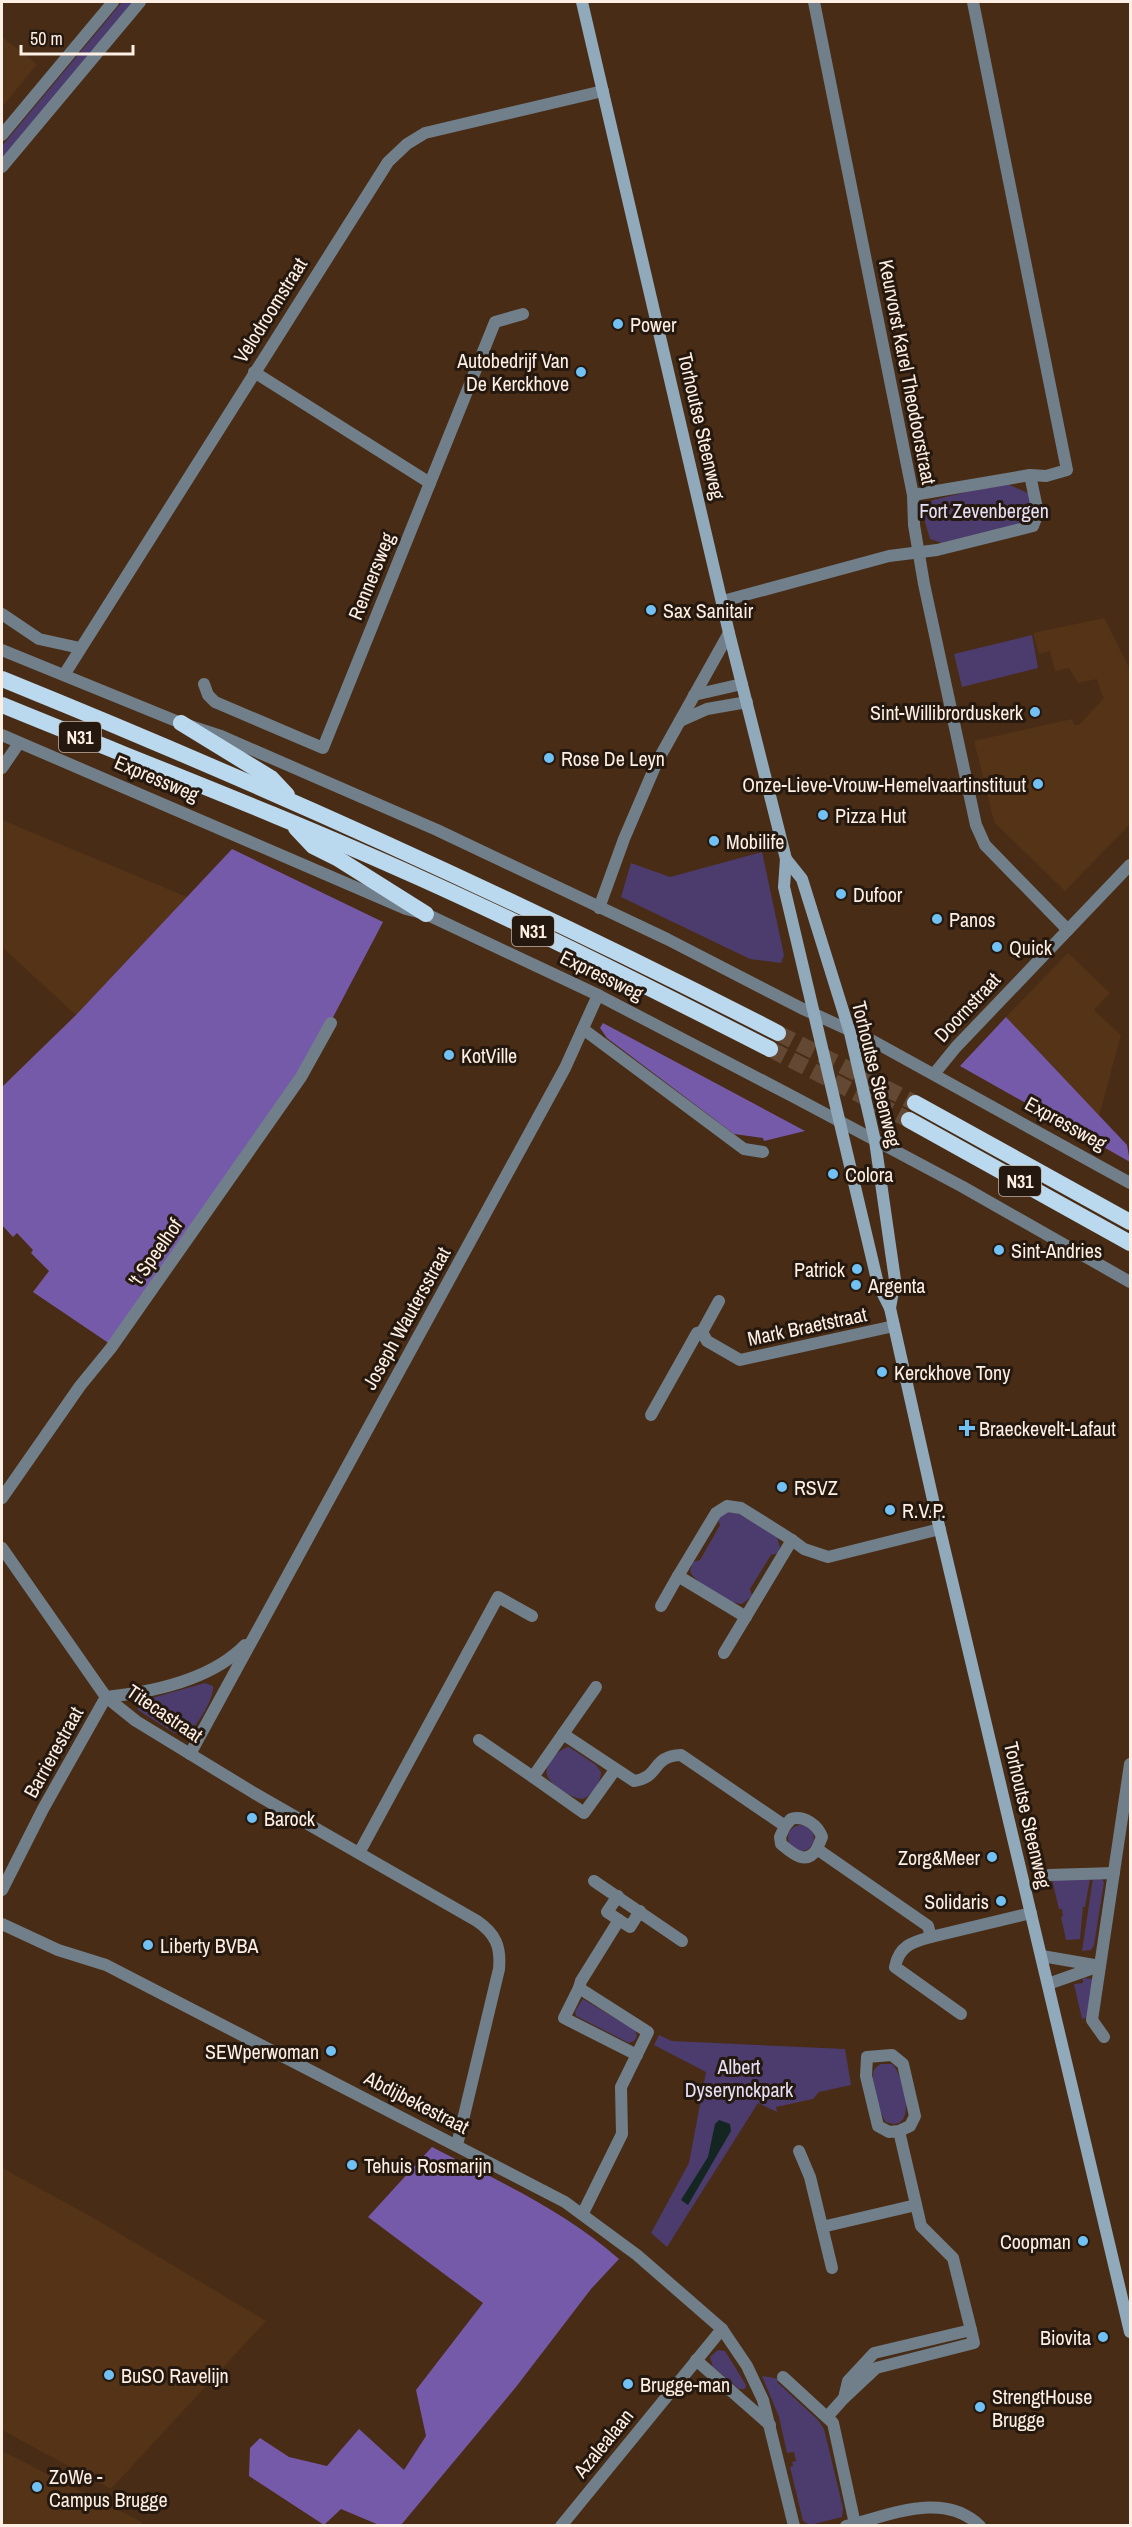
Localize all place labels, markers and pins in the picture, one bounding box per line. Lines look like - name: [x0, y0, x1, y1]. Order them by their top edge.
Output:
- place label: Power: [630, 311, 677, 338]
- marker: Power: [611, 317, 625, 331]
- place label: Autobedrijf Van De Kerckhove: [456, 347, 569, 397]
- marker: Autobedrijf Van De Kerckhove: [574, 365, 588, 379]
- place label: Sax Sanitair: [663, 597, 754, 624]
- marker: Sax Sanitair: [644, 603, 658, 617]
- place label: Sint-Willibrorduskerk: [870, 699, 1024, 726]
- marker: Sint-Willibrorduskerk: [1028, 705, 1042, 719]
- place label: Rose De Leyn: [561, 745, 665, 772]
- marker: Rose De Leyn: [542, 751, 556, 765]
- place label: Onze-Lieve-Vrouw-Hemelvaartinstituut: [742, 771, 1026, 798]
- marker: Onze-Lieve-Vrouw-Hemelvaartinstituut: [1031, 777, 1045, 791]
- place label: Pizza Hut: [835, 802, 907, 829]
- marker: Pizza Hut: [816, 808, 830, 822]
- place label: Mobilife: [726, 828, 784, 855]
- marker: Mobilife: [707, 834, 721, 848]
- place label: Dufoor: [853, 881, 903, 908]
- marker: Dufoor: [834, 887, 848, 901]
- place label: Panos: [949, 906, 996, 933]
- marker: Panos: [930, 912, 944, 926]
- place label: Quick: [1009, 934, 1053, 961]
- marker: Quick: [990, 940, 1004, 954]
- place label: KotVille: [461, 1042, 517, 1069]
- marker: KotVille: [442, 1048, 456, 1062]
- place label: Colora: [845, 1161, 893, 1188]
- marker: Colora: [826, 1167, 840, 1181]
- place label: Sint-Andries: [1011, 1237, 1102, 1264]
- marker: Sint-Andries: [992, 1243, 1006, 1257]
- place label: Patrick: [794, 1256, 846, 1283]
- marker: Patrick: [850, 1262, 864, 1276]
- place label: Argenta: [867, 1272, 925, 1299]
- marker: Argenta: [849, 1278, 863, 1292]
- place label: Kerckhove Tony: [894, 1359, 1011, 1386]
- marker: Kerckhove Tony: [875, 1365, 889, 1379]
- place label: Braeckevelt-Lafaut: [979, 1415, 1116, 1442]
- marker: Braeckevelt-Lafaut: [960, 1421, 974, 1435]
- place label: RSVZ: [794, 1474, 838, 1501]
- marker: RSVZ: [775, 1480, 789, 1494]
- place label: R.V.P.: [902, 1497, 946, 1524]
- marker: R.V.P.: [883, 1503, 897, 1517]
- place label: Barock: [264, 1805, 316, 1832]
- marker: Barock: [245, 1811, 259, 1825]
- place label: Zorg&Meer: [898, 1844, 981, 1871]
- marker: Zorg&Meer: [985, 1850, 999, 1864]
- place label: Solidaris: [924, 1888, 989, 1915]
- marker: Solidaris: [994, 1894, 1008, 1908]
- place label: Liberty BVBA: [160, 1932, 259, 1959]
- marker: Liberty BVBA: [141, 1938, 155, 1952]
- place label: SEWperwoman: [205, 2038, 319, 2065]
- marker: SEWperwoman: [324, 2044, 338, 2058]
- place label: Tehuis Rosmarijn: [364, 2152, 492, 2179]
- marker: Tehuis Rosmarijn: [345, 2158, 359, 2172]
- place label: Coopman: [1000, 2228, 1071, 2255]
- marker: Coopman: [1076, 2234, 1090, 2248]
- place label: Biovita: [1040, 2324, 1091, 2351]
- marker: Biovita: [1096, 2330, 1110, 2344]
- place label: BuSO Ravelijn: [121, 2362, 229, 2389]
- marker: BuSO Ravelijn: [102, 2368, 116, 2382]
- place label: Brugge-man: [640, 2371, 730, 2398]
- marker: Brugge-man: [621, 2377, 635, 2391]
- place label: StrengtHouse Brugge: [992, 2383, 1092, 2433]
- marker: StrengtHouse Brugge: [973, 2400, 987, 2414]
- place label: ZoWe - Campus Brugge: [49, 2463, 168, 2513]
- marker: ZoWe - Campus Brugge: [30, 2480, 44, 2494]

